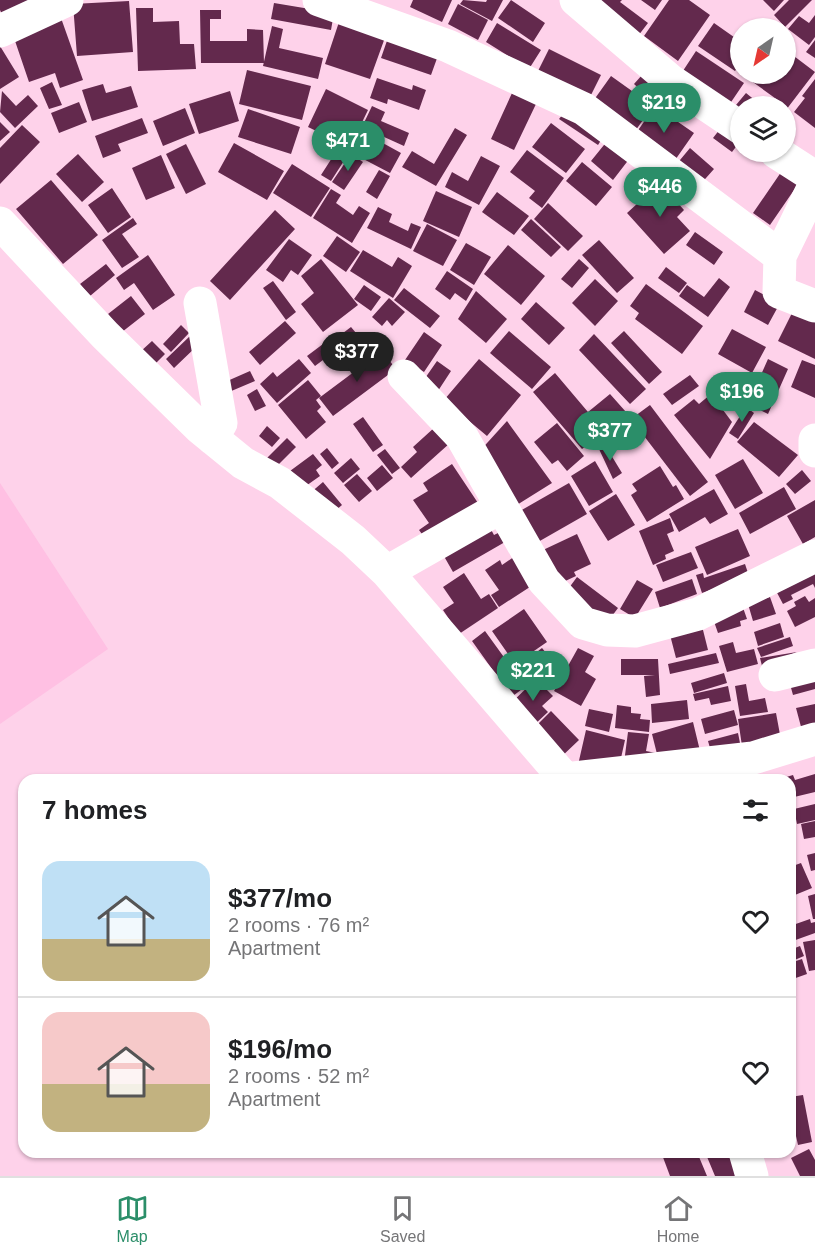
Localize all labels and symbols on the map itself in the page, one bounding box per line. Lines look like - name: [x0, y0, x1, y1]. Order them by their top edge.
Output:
- north arrow: [730, 18, 796, 84]
- pin: $219: [628, 83, 700, 134]
- pin: $471: [312, 121, 384, 172]
- pin: $446: [624, 167, 696, 218]
- pin: $377: [321, 332, 393, 383]
- pin: $196: [706, 372, 778, 423]
- pin: $377: [574, 411, 646, 462]
- pin: $221: [497, 651, 569, 702]

